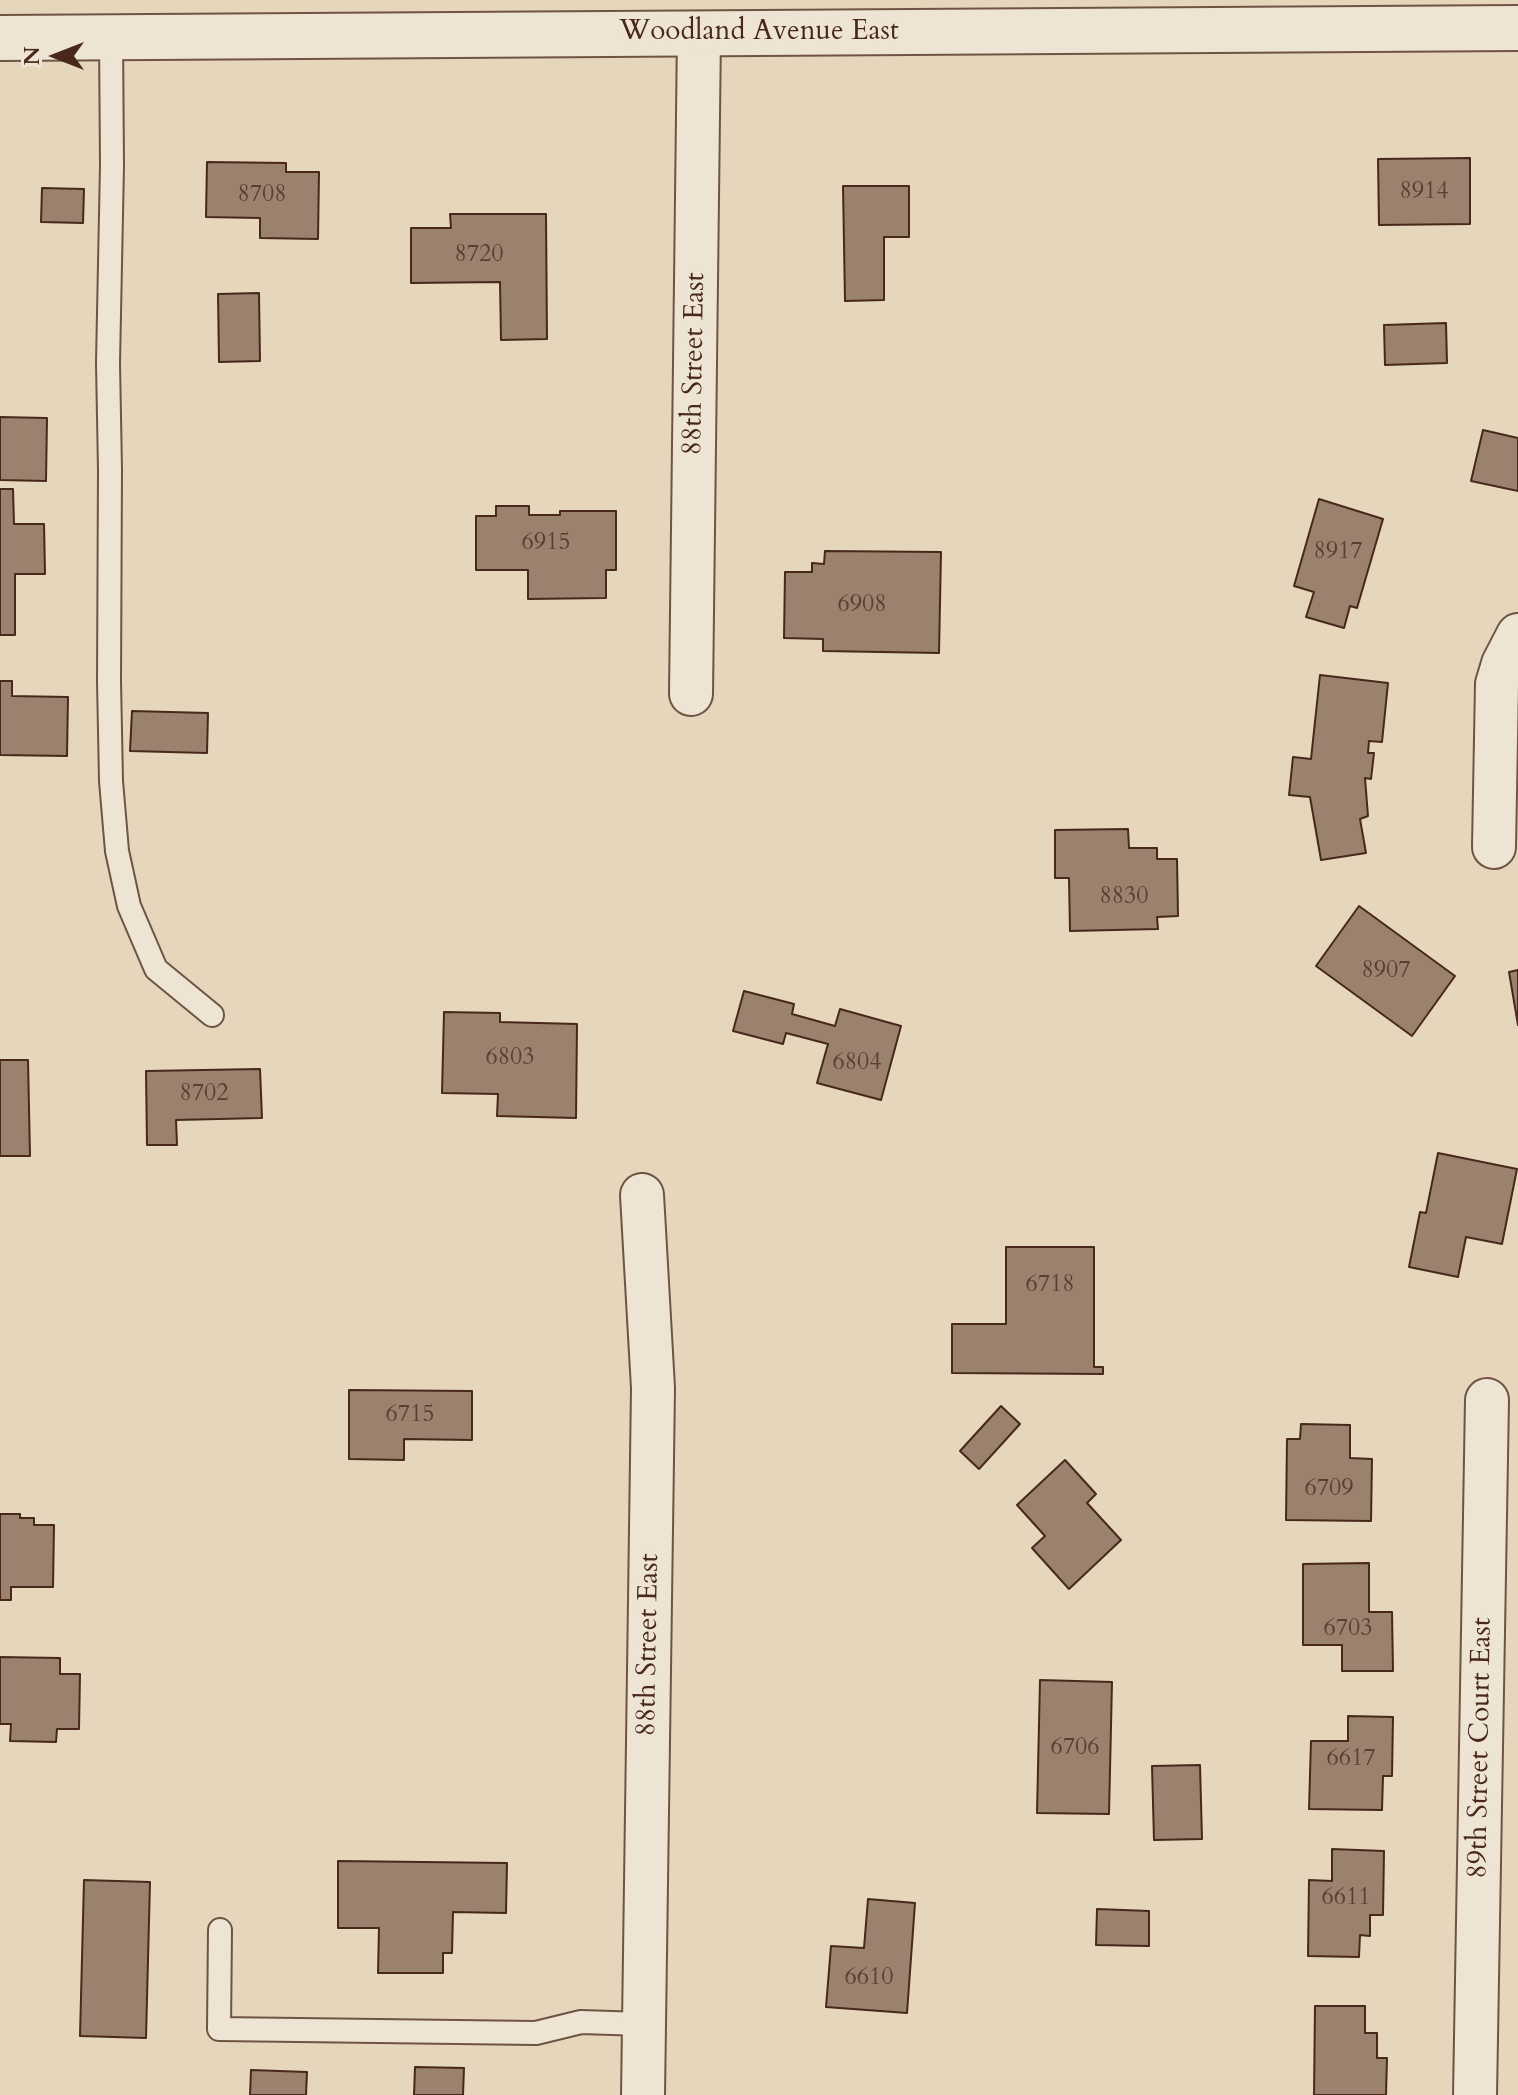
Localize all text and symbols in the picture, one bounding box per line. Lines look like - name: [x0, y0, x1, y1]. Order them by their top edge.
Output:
- north arrow: [16, 16, 96, 96]
- street label: Woodland Avenue East: [619, 16, 899, 50]
- text: N: [17, 46, 47, 66]
- house number: 8914: [1399, 178, 1449, 206]
- house number: 8708: [237, 181, 287, 209]
- house number: 8720: [454, 241, 504, 269]
- street label: 88th Street East: [677, 272, 713, 456]
- house number: 6915: [521, 529, 571, 557]
- house number: 8917: [1313, 538, 1363, 566]
- house number: 6908: [837, 591, 887, 619]
- house number: 8830: [1099, 883, 1149, 911]
- house number: 8907: [1361, 957, 1411, 985]
- house number: 6803: [485, 1044, 535, 1072]
- house number: 6804: [832, 1049, 882, 1077]
- house number: 8702: [179, 1080, 229, 1108]
- house number: 6718: [1025, 1271, 1075, 1299]
- house number: 6715: [385, 1401, 435, 1429]
- house number: 6709: [1304, 1475, 1354, 1503]
- street label: 88th Street East: [631, 1553, 667, 1737]
- house number: 6703: [1323, 1615, 1373, 1643]
- street label: 89th Street Court East: [1462, 1617, 1500, 1879]
- house number: 6706: [1050, 1734, 1100, 1762]
- house number: 6617: [1326, 1745, 1376, 1773]
- house number: 6611: [1321, 1884, 1371, 1912]
- house number: 6610: [844, 1964, 894, 1992]

